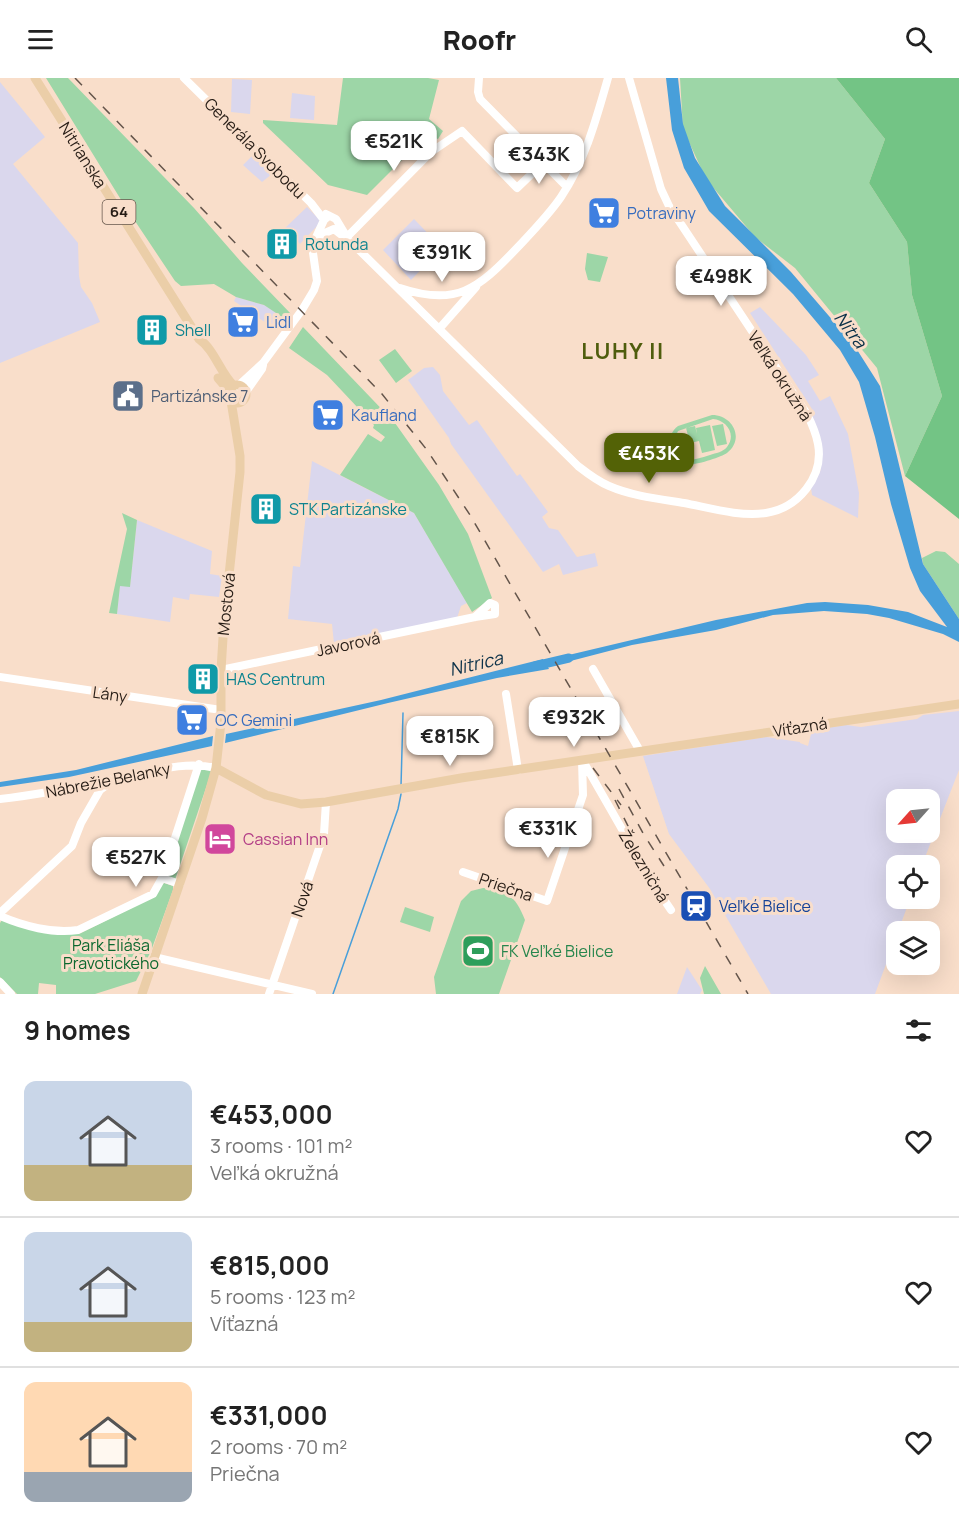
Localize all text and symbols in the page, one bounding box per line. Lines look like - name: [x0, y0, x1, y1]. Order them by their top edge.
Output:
- text: Roofr: [443, 21, 516, 58]
- icon: menu: [24, 23, 57, 56]
- icon: search: [902, 23, 935, 56]
- street label: Generála Svobodu: [200, 93, 310, 203]
- street label: Nitrianska: [54, 118, 112, 192]
- pin: €521K: [352, 121, 436, 172]
- text: €521K: [365, 127, 423, 154]
- pin: €343K: [497, 134, 581, 185]
- text: €343K: [508, 140, 570, 167]
- supermarket icon: Potraviny: [586, 195, 622, 231]
- road number: 64: [102, 200, 136, 224]
- place label: Potraviny: [627, 202, 697, 224]
- building icon: Rotunda: [264, 226, 300, 262]
- pin: €391K: [400, 232, 484, 283]
- place label: Rotunda: [305, 233, 368, 255]
- text: €391K: [412, 238, 472, 265]
- pin: €498K: [679, 256, 763, 307]
- text: €498K: [690, 262, 752, 289]
- supermarket icon: Lidl: [225, 304, 261, 340]
- water label: Nitra: [829, 306, 873, 353]
- place label: Lidl: [266, 311, 291, 333]
- building icon: Shell: [134, 312, 170, 348]
- place label: Shell: [175, 319, 211, 341]
- street label: Veľká okružná: [743, 327, 817, 425]
- district label: LUHY II: [581, 336, 665, 366]
- public building icon: Partizánske 7: [110, 378, 146, 414]
- place label: Partizánske 7: [151, 385, 248, 407]
- supermarket icon: Kaufland: [310, 397, 346, 433]
- place label: Kaufland: [351, 404, 417, 426]
- pin: €453K: [607, 433, 691, 484]
- text: €453K: [618, 439, 680, 466]
- building icon: STK Partizánske: [248, 491, 284, 527]
- place label: STK Partizánske: [289, 498, 407, 520]
- street label: Mostová: [212, 572, 240, 636]
- street label: Javorová: [314, 627, 382, 661]
- water label: Nitrica: [447, 645, 506, 681]
- building icon: HAS Centrum: [185, 661, 221, 697]
- place label: HAS Centrum: [226, 668, 325, 690]
- street label: Lány: [91, 681, 129, 707]
- pin: €932K: [532, 697, 616, 748]
- supermarket icon: OC Gemini: [174, 702, 210, 738]
- text: €932K: [543, 703, 605, 730]
- place label: OC Gemini: [215, 709, 292, 731]
- street label: Víťazná: [771, 712, 829, 742]
- pin: €815K: [408, 716, 492, 767]
- text: €815K: [420, 722, 480, 749]
- street label: Nábrežie Belanky: [44, 757, 173, 803]
- north arrow: [886, 789, 940, 843]
- map controls: [886, 789, 940, 975]
- pin: €331K: [506, 808, 590, 859]
- text: €331K: [519, 814, 577, 841]
- hotel icon: Cassian Inn: [202, 821, 238, 857]
- street label: Železničná: [614, 826, 674, 906]
- place label: Cassian Inn: [243, 828, 328, 850]
- pin: €527K: [94, 837, 178, 888]
- text: €527K: [106, 843, 166, 870]
- button: locate: [886, 855, 940, 909]
- street label: Priečna: [476, 868, 536, 906]
- street label: Nová: [286, 878, 318, 920]
- station icon: Veľké Bielice: [678, 888, 714, 924]
- place label: Veľké Bielice: [719, 895, 811, 917]
- button: layers: [886, 921, 940, 975]
- sports icon: FK Veľké Bielice: [460, 933, 496, 969]
- park label: Park Eliáša Pravotického: [63, 934, 159, 974]
- place label: FK Veľké Bielice: [501, 940, 613, 962]
- text: 9 homes: [24, 1012, 131, 1048]
- icon: filters: [902, 1014, 935, 1047]
- text: €453,000: [210, 1096, 333, 1132]
- icon: home: [72, 1105, 144, 1177]
- icon: heart: [902, 1125, 935, 1158]
- text: 3 rooms · 101 m²: [210, 1132, 352, 1159]
- text: Veľká okružná: [210, 1159, 339, 1186]
- text: €815,000: [210, 1247, 330, 1283]
- icon: home: [72, 1256, 144, 1328]
- icon: heart: [902, 1276, 935, 1309]
- text: 5 rooms · 123 m²: [210, 1283, 355, 1310]
- text: Víťazná: [210, 1310, 278, 1337]
- text: €331,000: [210, 1397, 328, 1433]
- icon: home: [72, 1406, 144, 1478]
- icon: heart: [902, 1426, 935, 1459]
- text: 2 rooms · 70 m²: [210, 1433, 347, 1460]
- text: Priečna: [210, 1460, 280, 1487]

